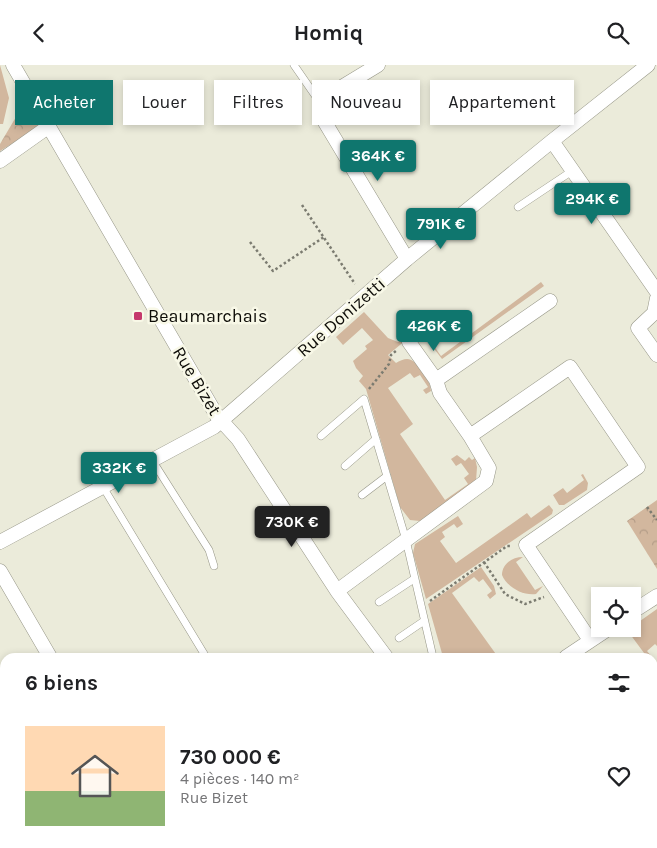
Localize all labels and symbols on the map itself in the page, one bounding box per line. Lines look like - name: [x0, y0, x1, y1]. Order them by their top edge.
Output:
- pin: 364K €: [337, 139, 419, 182]
- pin: 294K €: [551, 183, 633, 225]
- pin: 791K €: [400, 207, 482, 250]
- street label: Rue Donizetti: [292, 273, 390, 361]
- place label: Beaumarchais: [148, 305, 267, 327]
- pin: 426K €: [393, 309, 475, 352]
- marker: Beaumarchais: [132, 310, 144, 322]
- street label: Rue Bizet: [168, 343, 226, 420]
- pin: 332K €: [78, 451, 160, 494]
- pin: 730K €: [251, 505, 333, 548]

